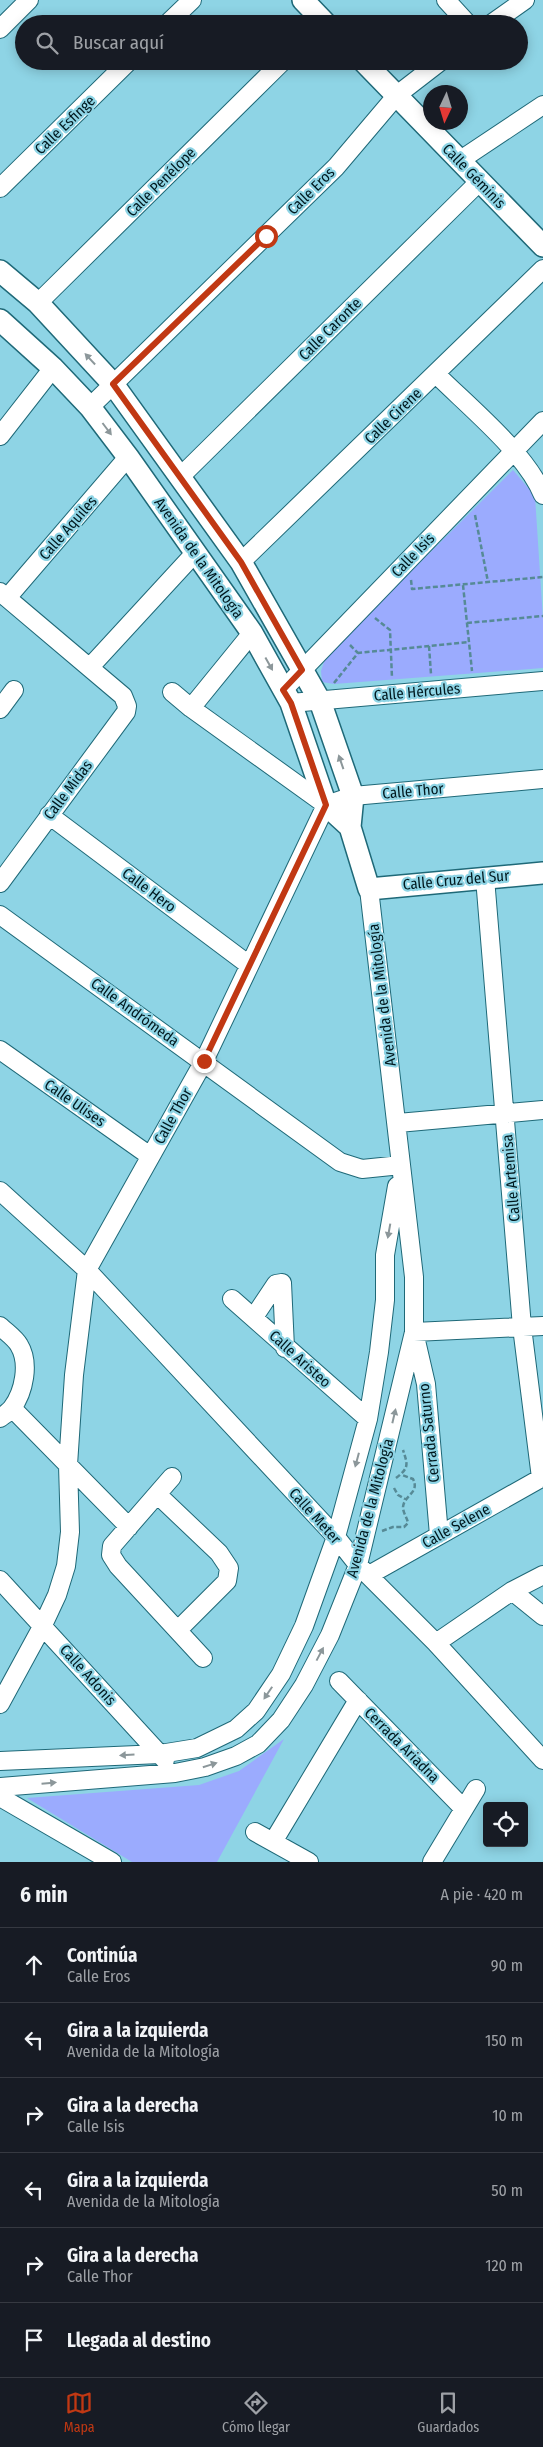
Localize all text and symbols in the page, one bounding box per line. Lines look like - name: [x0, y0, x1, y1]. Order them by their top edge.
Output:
- search box: [15, 15, 528, 70]
- icon: search: [33, 29, 61, 57]
- text: Buscar aquí: [73, 31, 164, 54]
- north arrow: [423, 85, 468, 130]
- street label: Calle Esfinge: [31, 92, 99, 158]
- street label: Calle Géminis: [439, 140, 509, 212]
- street label: Calle Penélope: [123, 144, 199, 220]
- street label: Calle Eros: [284, 164, 338, 218]
- route start: [255, 225, 278, 248]
- street label: Calle Caronte: [295, 294, 365, 364]
- one-way arrow: [85, 353, 96, 366]
- street label: Calle Cirene: [361, 384, 425, 448]
- one-way arrow: [102, 422, 113, 435]
- street label: Calle Aquiles: [35, 492, 101, 564]
- street label: Avenida de la Mitología: [151, 494, 247, 622]
- street label: Calle Isis: [388, 529, 438, 581]
- one-way arrow: [265, 657, 273, 671]
- street label: Calle Hércules: [373, 679, 461, 705]
- one-way arrow: [337, 755, 344, 770]
- street label: Calle Midas: [40, 757, 96, 823]
- street label: Calle Thor: [382, 779, 445, 803]
- street label: Calle Hero: [119, 864, 180, 916]
- street label: Calle Cruz del Sur: [402, 866, 511, 894]
- street label: Avenida de la Mitología: [364, 923, 400, 1067]
- street label: Calle Andrómeda: [88, 974, 182, 1050]
- route end: [193, 1050, 216, 1073]
- street label: Calle Ulises: [41, 1075, 109, 1131]
- street label: Calle Thor: [150, 1084, 196, 1147]
- street label: Calle Artemisa: [498, 1134, 524, 1222]
- one-way arrow: [385, 1223, 393, 1239]
- street label: Calle Aristeo: [265, 1327, 335, 1391]
- street label: Cerrada Saturno: [415, 1382, 443, 1483]
- one-way arrow: [390, 1409, 398, 1424]
- street label: Avenida de la Mitología: [343, 1436, 397, 1580]
- one-way arrow: [352, 1453, 360, 1468]
- street label: Calle Meter: [285, 1484, 345, 1548]
- street label: Calle Selene: [419, 1500, 493, 1552]
- street label: Calle Adonis: [56, 1641, 120, 1709]
- one-way arrow: [316, 1647, 324, 1661]
- one-way arrow: [263, 1686, 273, 1699]
- street label: Cerrada Ariadna: [361, 1704, 443, 1786]
- one-way arrow: [119, 1752, 135, 1760]
- one-way arrow: [202, 1760, 217, 1768]
- one-way arrow: [41, 1779, 57, 1787]
- map controls: [483, 1802, 528, 1847]
- button: locate: [483, 1802, 528, 1847]
- text: 6 min: [20, 1882, 68, 1908]
- text: A pie · 420 m: [440, 1885, 523, 1904]
- text: Continúa: [67, 1944, 138, 1967]
- icon: ahead: [20, 1951, 48, 1979]
- text: 90 m: [491, 1956, 523, 1975]
- text: Calle Eros: [67, 1967, 130, 1986]
- text: Gira a la izquierda: [67, 2019, 209, 2042]
- icon: left: [20, 2026, 48, 2054]
- text: 150 m: [485, 2031, 523, 2050]
- text: Avenida de la Mitología: [67, 2042, 220, 2061]
- text: Gira a la derecha: [67, 2094, 199, 2117]
- icon: right: [20, 2101, 48, 2129]
- text: 10 m: [492, 2106, 523, 2125]
- text: Calle Isis: [67, 2117, 125, 2136]
- text: Gira a la izquierda: [67, 2169, 209, 2192]
- icon: left: [20, 2176, 48, 2204]
- text: 50 m: [491, 2181, 523, 2200]
- text: Avenida de la Mitología: [67, 2192, 220, 2211]
- text: Gira a la derecha: [67, 2244, 199, 2267]
- icon: right: [20, 2251, 48, 2279]
- text: 120 m: [485, 2256, 523, 2275]
- text: Calle Thor: [67, 2267, 133, 2286]
- icon: arrive: [20, 2326, 48, 2354]
- text: Llegada al destino: [67, 2329, 211, 2352]
- tab: Mapa: [64, 2389, 95, 2436]
- tab: Cómo llegar: [222, 2389, 290, 2436]
- tab: Guardados: [417, 2389, 479, 2436]

